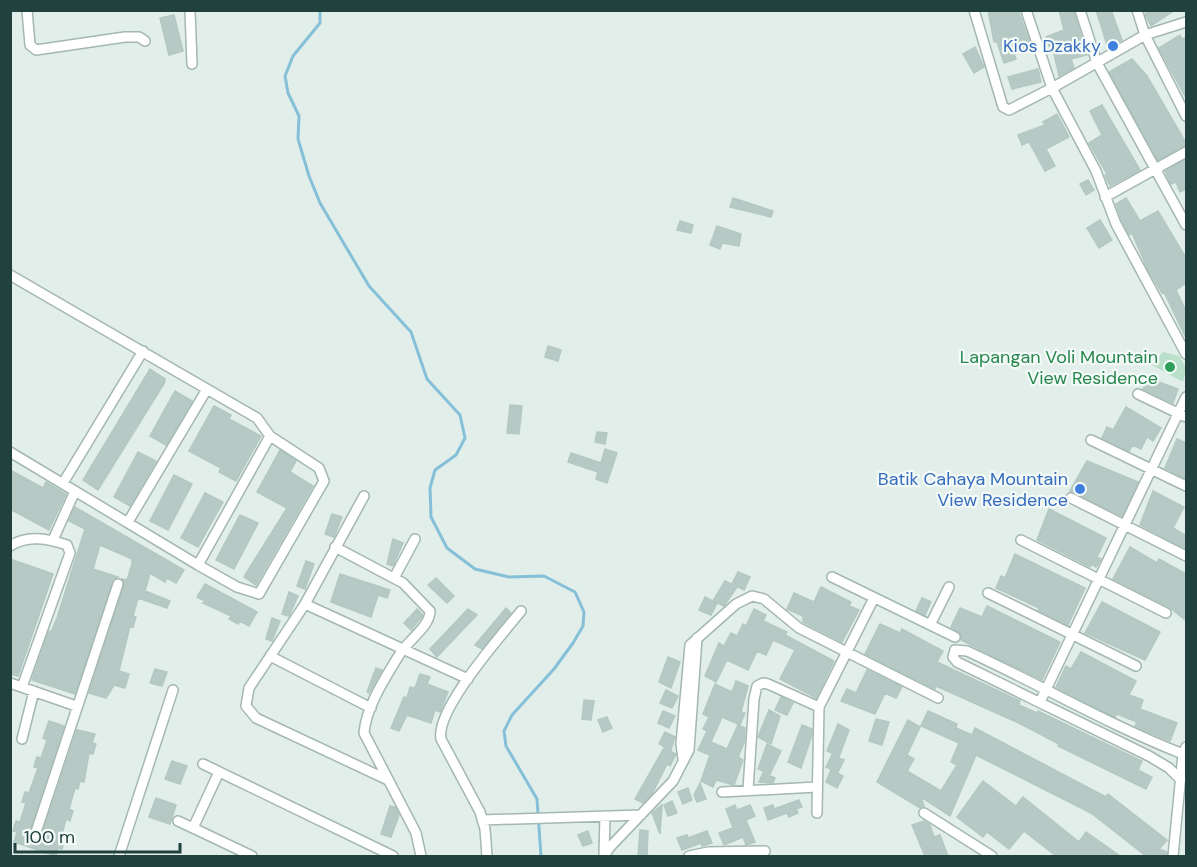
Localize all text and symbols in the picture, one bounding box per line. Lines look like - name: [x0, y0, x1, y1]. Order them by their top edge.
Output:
- place label: Kios Dzakky: [1003, 34, 1101, 58]
- marker: Kios Dzakky: [1106, 39, 1120, 53]
- place label: Lapangan Voli Mountain View Residence: [960, 345, 1158, 390]
- marker: Lapangan Voli Mountain View Residence: [1163, 360, 1177, 374]
- place label: Batik Cahaya Mountain View Residence: [878, 467, 1068, 512]
- marker: Batik Cahaya Mountain View Residence: [1073, 482, 1087, 496]
- scale bar: [15, 816, 180, 854]
- text: 100 m: [24, 825, 75, 849]

